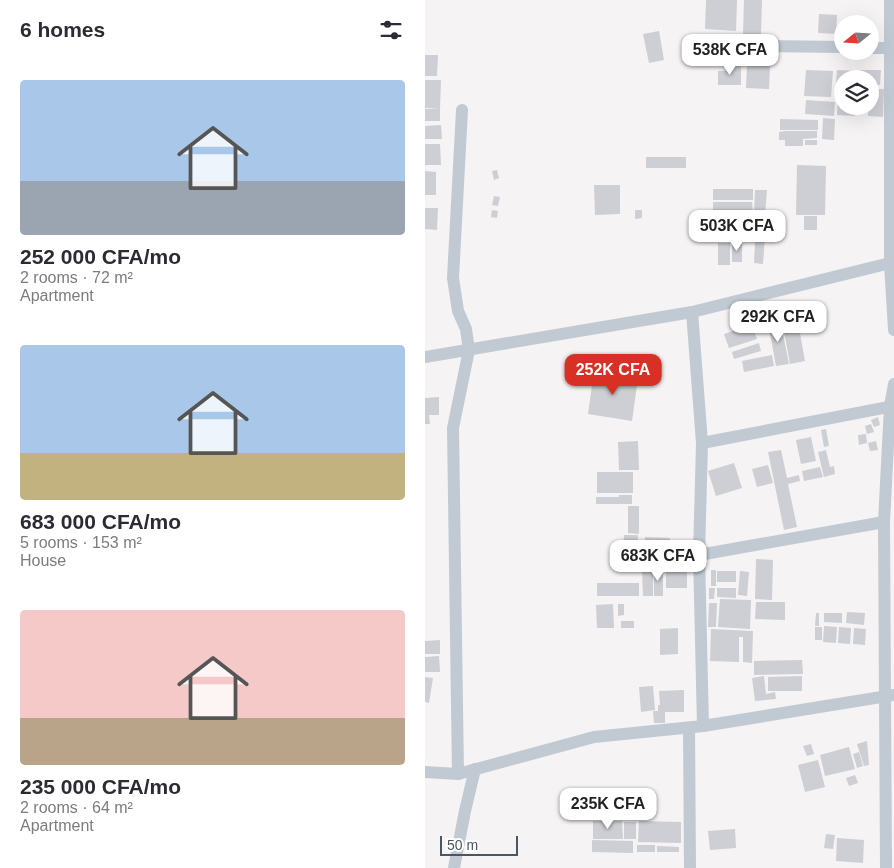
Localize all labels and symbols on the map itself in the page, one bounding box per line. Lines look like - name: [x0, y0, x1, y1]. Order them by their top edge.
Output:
- north arrow: [834, 15, 879, 60]
- pin: 538K CFA: [678, 34, 782, 76]
- pin: 503K CFA: [685, 210, 789, 252]
- pin: 292K CFA: [726, 300, 830, 343]
- pin: 252K CFA: [561, 354, 665, 396]
- pin: 683K CFA: [606, 540, 710, 582]
- pin: 235K CFA: [556, 788, 660, 830]
- scale bar: [440, 833, 517, 856]

